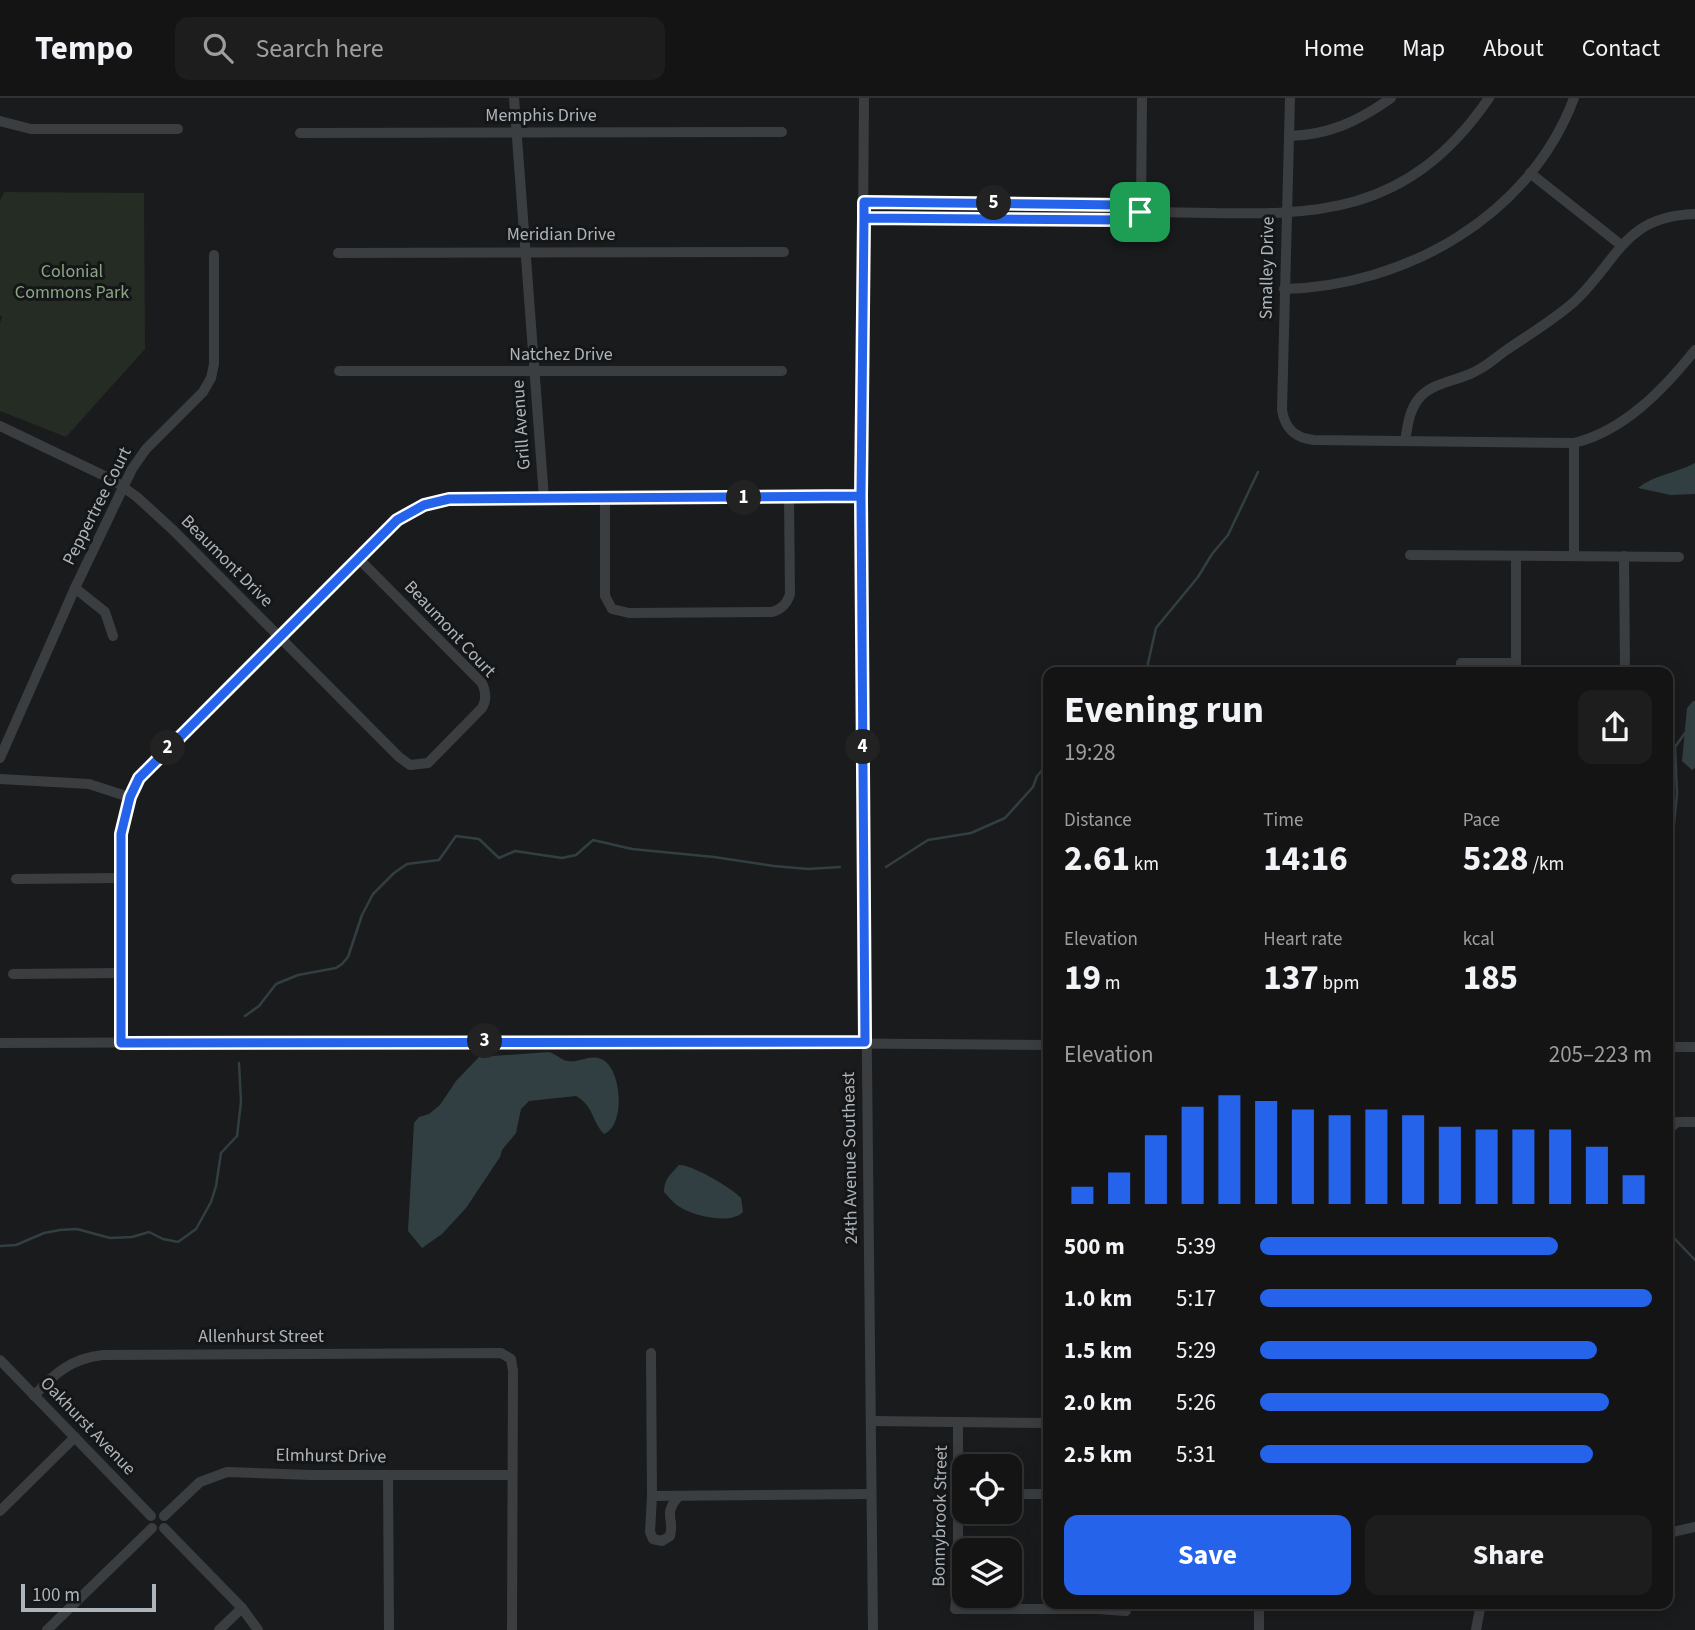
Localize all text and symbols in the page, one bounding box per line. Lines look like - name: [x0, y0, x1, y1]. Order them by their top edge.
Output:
- search box: [175, 17, 665, 80]
- text: Tempo: [35, 25, 133, 72]
- icon: search: [199, 29, 237, 67]
- text: Search here: [255, 30, 384, 67]
- text: Home: [1304, 31, 1364, 66]
- text: Map: [1402, 31, 1445, 66]
- text: About: [1483, 31, 1544, 66]
- text: Contact: [1582, 31, 1660, 66]
- street label: Memphis Drive: [485, 103, 597, 128]
- pin: [1110, 182, 1170, 242]
- pin: 5: [976, 186, 1012, 220]
- text: 5: [988, 189, 999, 216]
- icon: arrive: [1121, 193, 1159, 231]
- street label: Smalley Drive: [1254, 216, 1280, 320]
- street label: Meridian Drive: [507, 222, 615, 247]
- park label: Colonial Commons Park: [15, 259, 129, 305]
- street label: Natchez Drive: [509, 342, 613, 367]
- street label: Grill Avenue: [505, 379, 537, 471]
- street label: Peppertree Court: [56, 443, 138, 569]
- pin: 1: [726, 480, 762, 516]
- text: 1: [738, 484, 749, 511]
- street label: Beaumont Drive: [175, 509, 279, 613]
- street label: Beaumont Court: [398, 575, 502, 683]
- text: Evening run: [1064, 683, 1264, 737]
- button: share: [1578, 690, 1652, 764]
- pin: 2: [150, 730, 186, 766]
- pin: 4: [846, 730, 880, 764]
- text: 4: [857, 733, 868, 760]
- text: 2: [162, 734, 173, 761]
- text: 19:28: [1064, 736, 1115, 769]
- text: Distance: [1064, 807, 1132, 834]
- text: Time: [1263, 807, 1303, 834]
- text: Pace: [1463, 807, 1500, 834]
- text: 2.61: [1064, 834, 1130, 884]
- text: 14:16: [1263, 834, 1348, 884]
- text: 5:28: [1463, 834, 1529, 884]
- text: km: [1130, 851, 1159, 878]
- text: /km: [1529, 851, 1564, 878]
- text: Elevation: [1064, 926, 1138, 953]
- text: Heart rate: [1263, 926, 1342, 953]
- text: kcal: [1463, 926, 1495, 953]
- text: 19: [1064, 953, 1101, 1003]
- text: 137: [1263, 953, 1319, 1003]
- text: 185: [1463, 953, 1518, 1003]
- text: m: [1101, 970, 1121, 997]
- text: bpm: [1319, 970, 1359, 997]
- pin: 3: [468, 1024, 503, 1058]
- text: 3: [479, 1027, 490, 1054]
- text: Elevation: [1064, 1038, 1154, 1071]
- text: 205–223 m: [1549, 1038, 1652, 1071]
- street label: 24th Avenue Southeast: [836, 1072, 864, 1244]
- text: 500 m: [1064, 1230, 1125, 1263]
- text: 5:39: [1176, 1230, 1216, 1263]
- text: 1.0 km: [1064, 1282, 1132, 1315]
- text: 5:17: [1176, 1282, 1216, 1315]
- street label: Allenhurst Street: [198, 1324, 324, 1349]
- text: 1.5 km: [1064, 1334, 1132, 1367]
- text: 5:29: [1176, 1334, 1216, 1367]
- street label: Oakhurst Avenue: [35, 1371, 142, 1481]
- text: 2.0 km: [1064, 1386, 1132, 1419]
- text: 5:26: [1176, 1386, 1216, 1419]
- text: 2.5 km: [1064, 1438, 1132, 1471]
- text: 5:31: [1176, 1438, 1216, 1471]
- street label: Elmhurst Drive: [275, 1443, 387, 1469]
- street label: Bonnybrook Street: [926, 1445, 954, 1587]
- map controls: [952, 1454, 1022, 1608]
- button: locate: [952, 1454, 1022, 1524]
- button: Save: [1064, 1515, 1351, 1595]
- button: Share: [1365, 1515, 1652, 1595]
- button: layers: [952, 1538, 1022, 1608]
- scale bar: [21, 1581, 156, 1613]
- text: 100 m: [32, 1582, 80, 1609]

